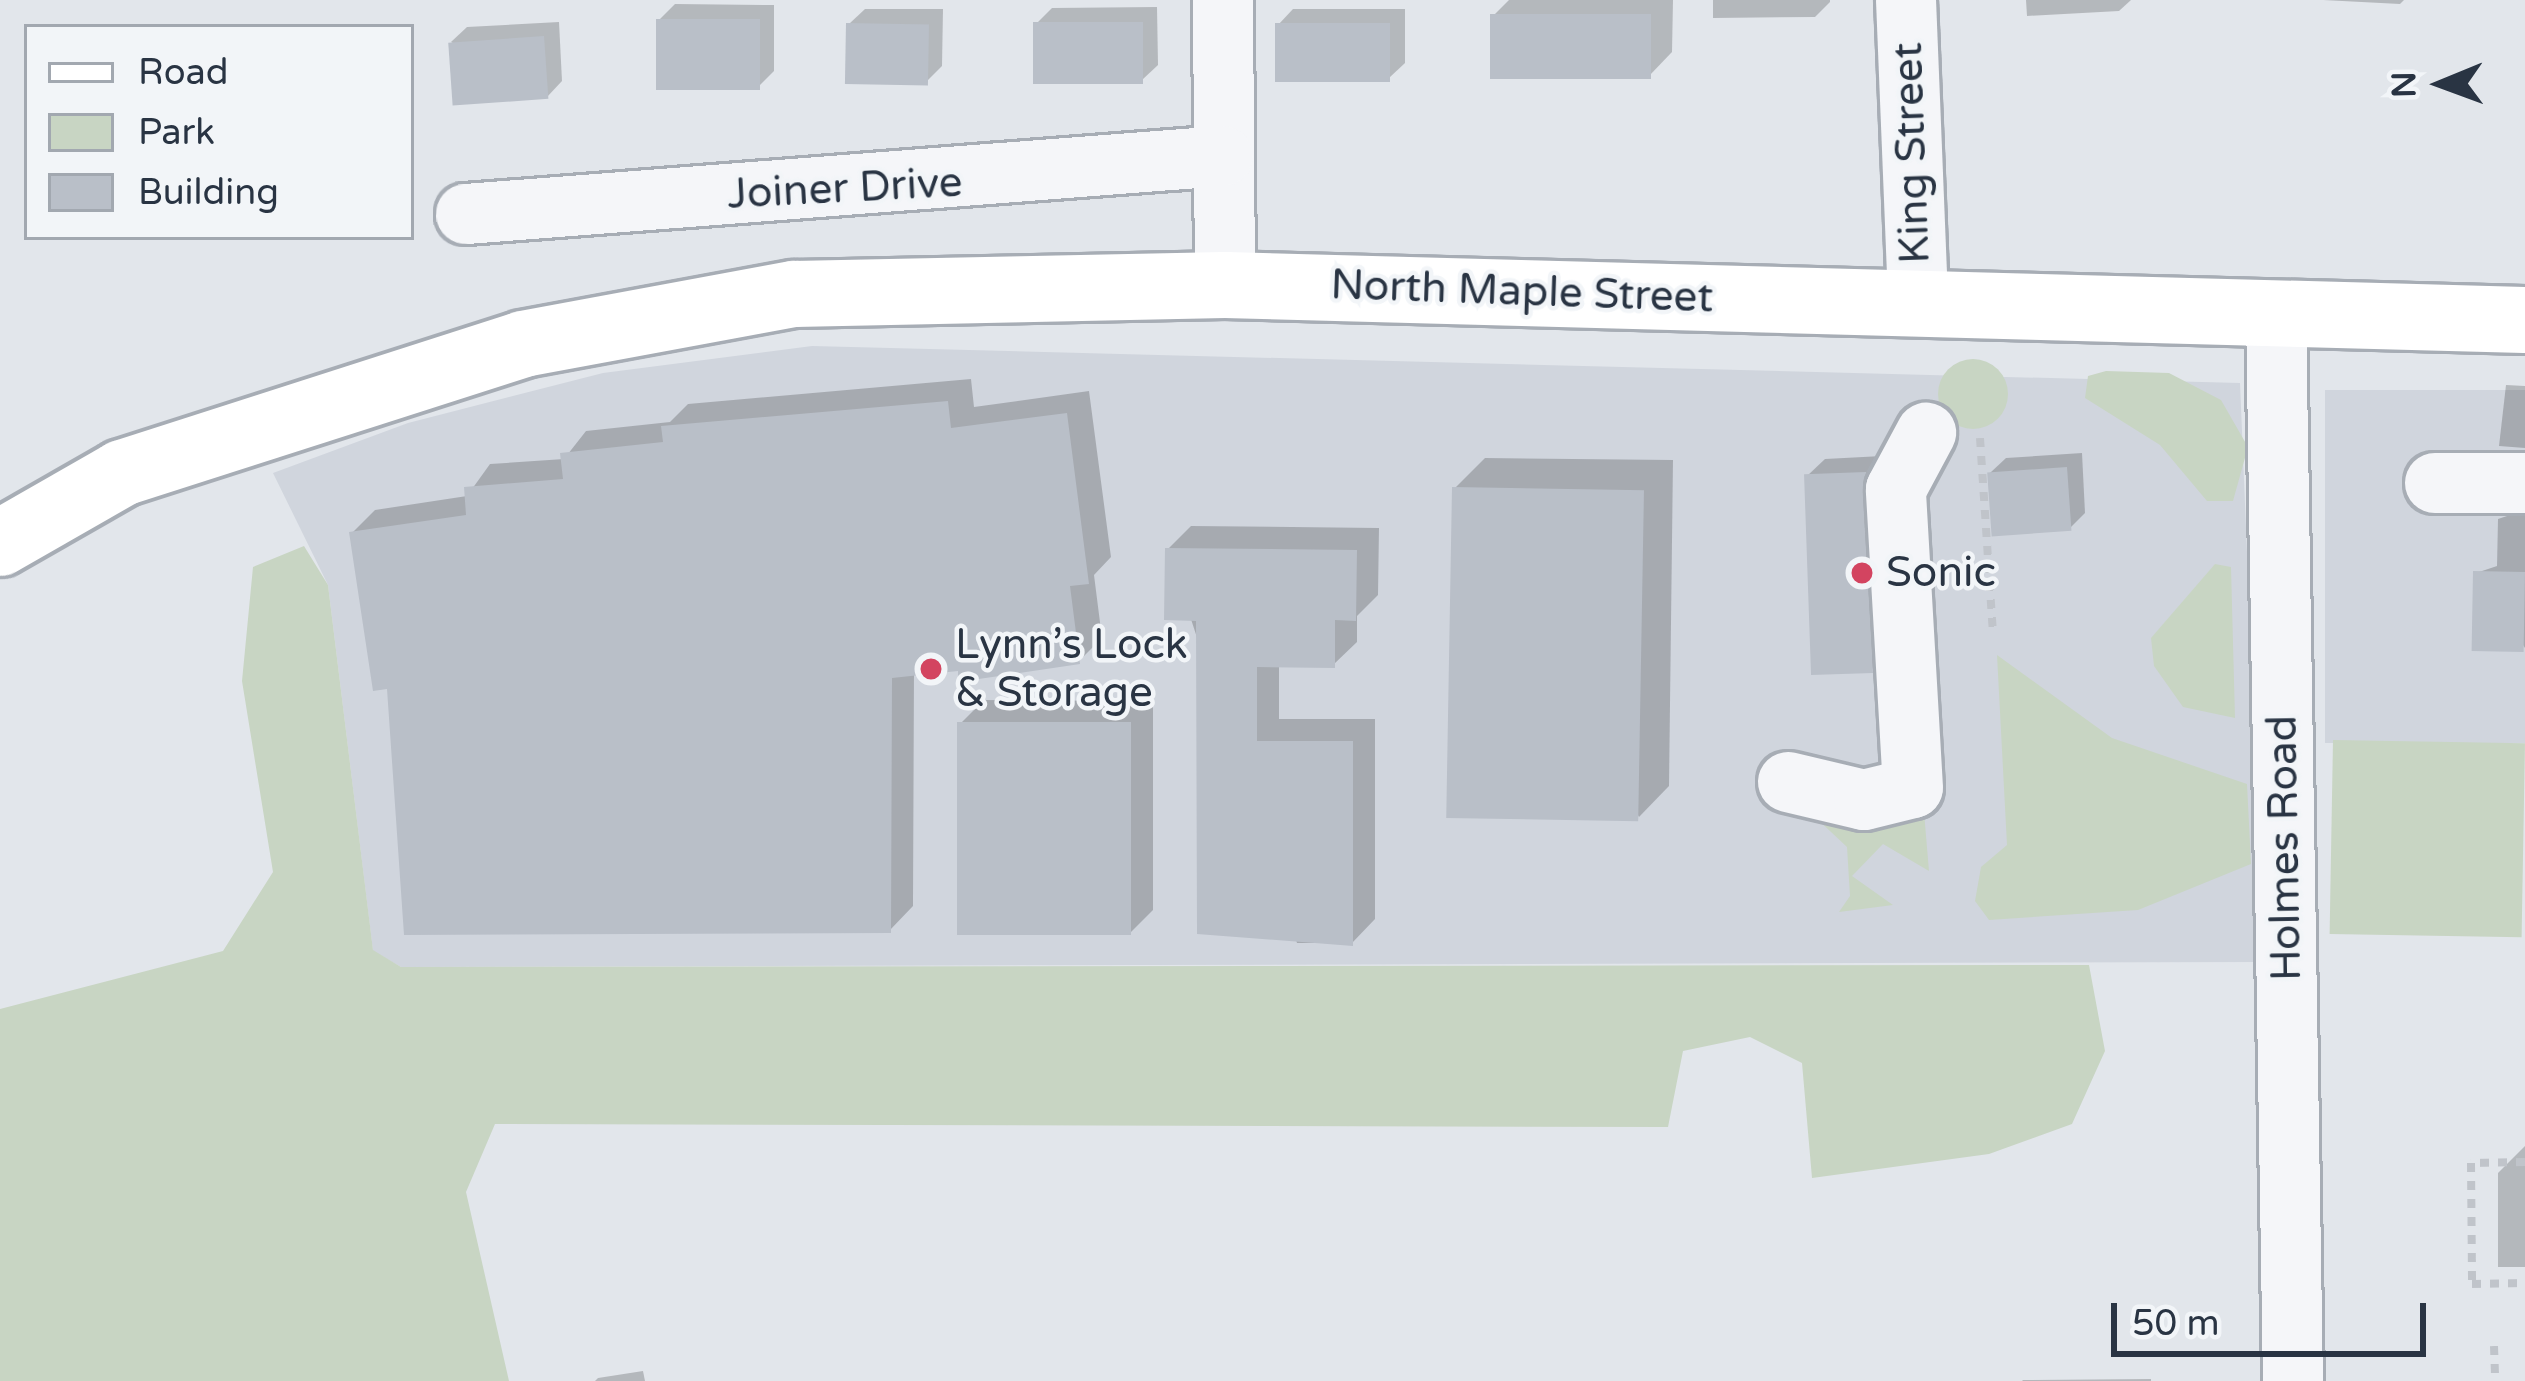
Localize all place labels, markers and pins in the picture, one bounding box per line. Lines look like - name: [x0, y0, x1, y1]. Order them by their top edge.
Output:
- place label: Sonic: [1886, 548, 1996, 598]
- marker: Sonic: [1849, 560, 1875, 586]
- place label: Lynn’s Lock & Storage: [955, 620, 1188, 718]
- marker: Lynn’s Lock & Storage: [918, 656, 944, 682]

